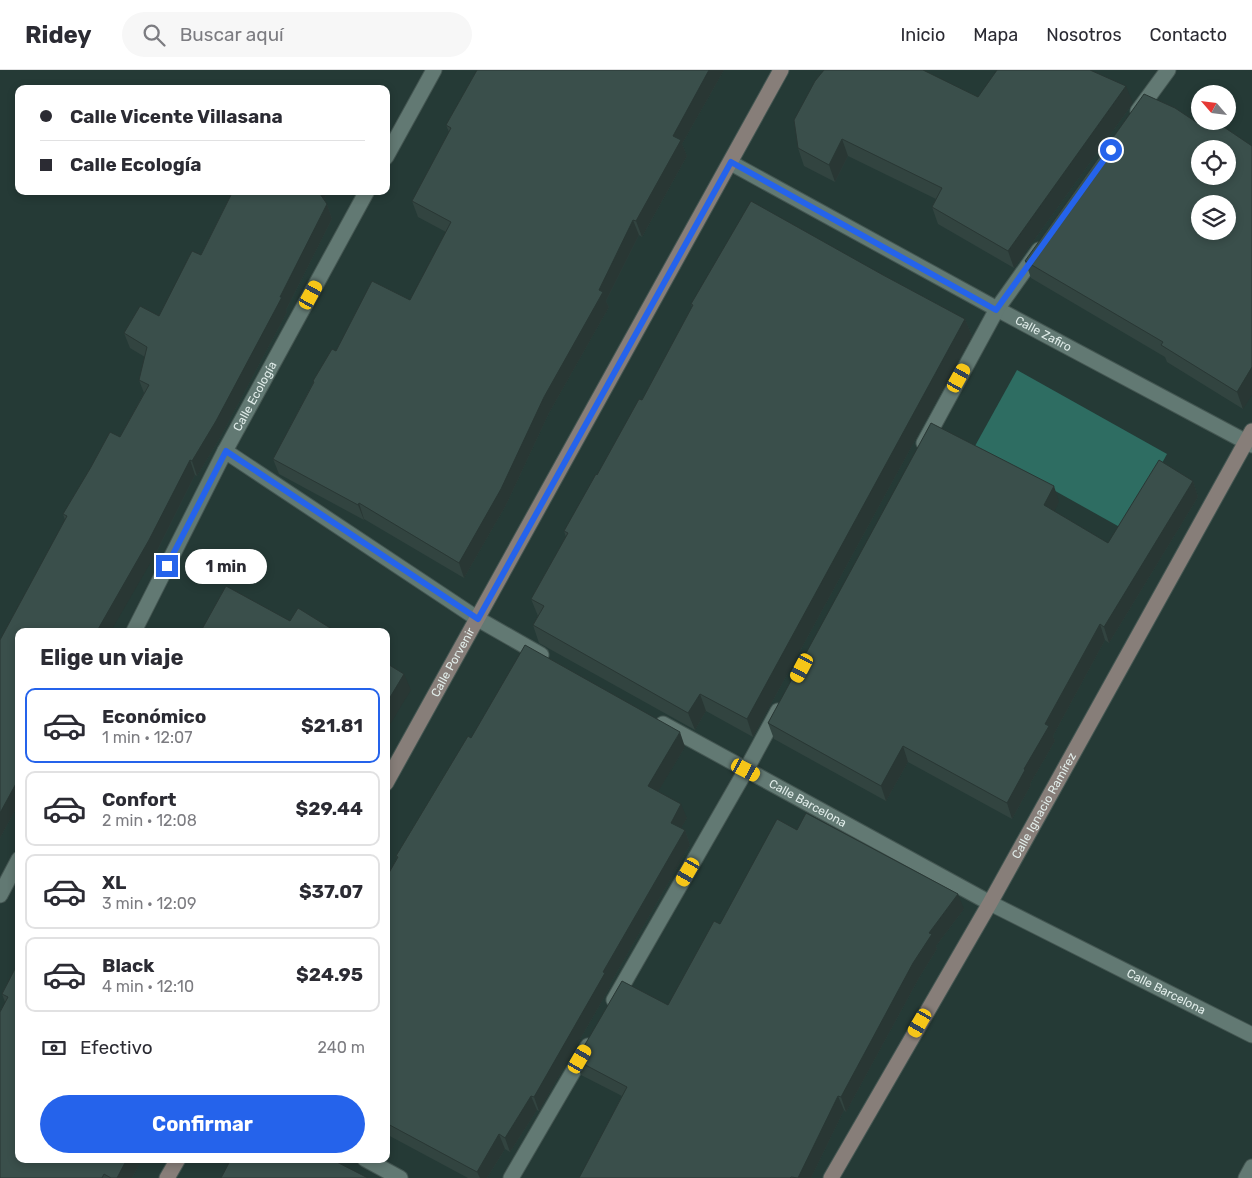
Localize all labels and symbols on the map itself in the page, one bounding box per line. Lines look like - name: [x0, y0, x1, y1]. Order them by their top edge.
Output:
- north arrow: [1191, 85, 1236, 130]
- route start: [1100, 139, 1122, 161]
- car: [297, 278, 324, 312]
- street label: Calle Zafiro: [1013, 313, 1074, 355]
- street label: Calle Ecología: [230, 359, 280, 434]
- car: [945, 361, 972, 395]
- callout: 1 min: [184, 548, 267, 584]
- route end: [156, 555, 178, 577]
- street label: Calle Porvenir: [428, 625, 478, 699]
- car: [788, 651, 815, 685]
- street label: Calle Ignacio Ramírez: [1009, 750, 1079, 861]
- car: [729, 756, 762, 784]
- street label: Calle Barcelona: [767, 776, 849, 830]
- car: [674, 855, 701, 889]
- street label: Calle Barcelona: [1124, 966, 1208, 1017]
- car: [906, 1006, 933, 1040]
- car: [566, 1042, 593, 1076]

